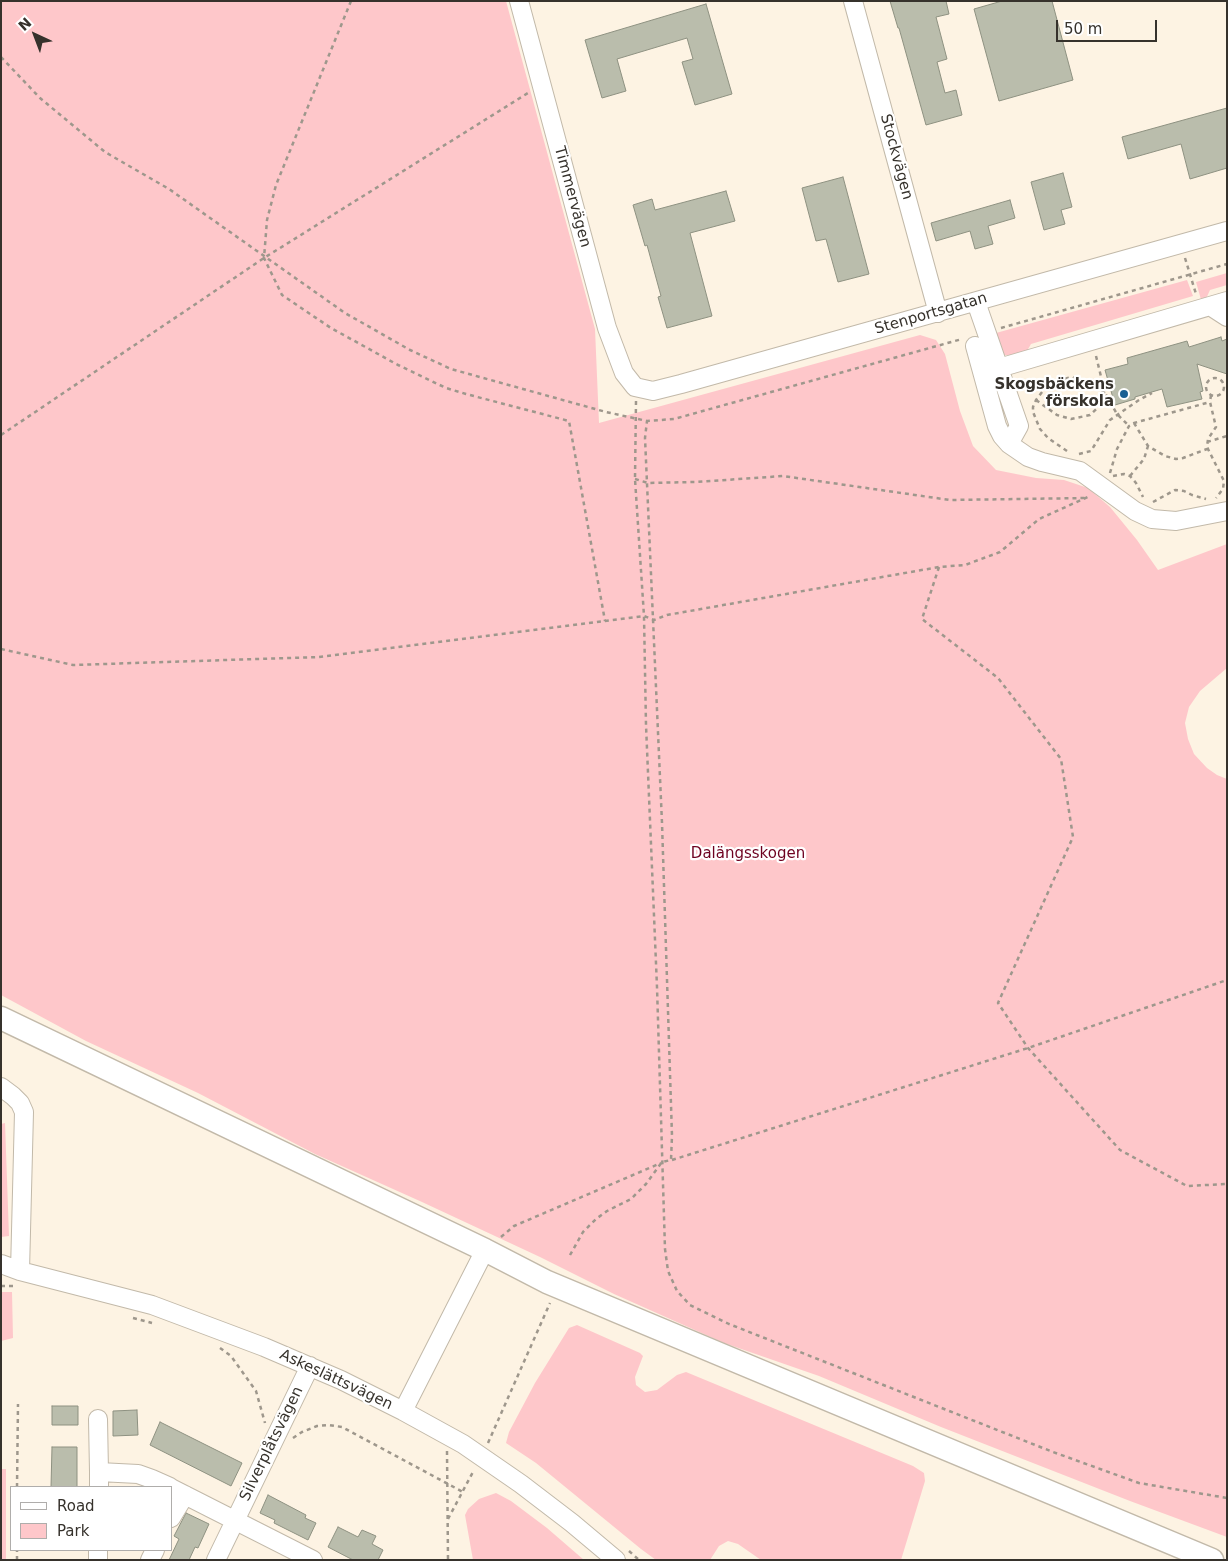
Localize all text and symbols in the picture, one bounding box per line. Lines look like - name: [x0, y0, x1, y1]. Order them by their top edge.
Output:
- north arrow: [10, 10, 60, 60]
- scale bar: [1058, 10, 1159, 42]
- text: N: [15, 14, 35, 34]
- text: 50 m: [1064, 20, 1102, 38]
- street label: Stockvägen: [876, 112, 916, 202]
- street label: Timmervägen: [550, 145, 594, 249]
- street label: Stenportsgatan: [873, 289, 989, 339]
- place label: Skogsbäckens förskola: [995, 376, 1114, 411]
- marker: Skogsbäckens förskola: [1118, 388, 1130, 400]
- park label: Dalängsskogen: [691, 845, 805, 863]
- street label: Askeslättsvägen: [277, 1346, 395, 1414]
- street label: Silverplåtsvägen: [237, 1384, 307, 1504]
- legend: [10, 1486, 172, 1551]
- text: Road: [57, 1497, 95, 1515]
- text: Park: [57, 1522, 89, 1540]

